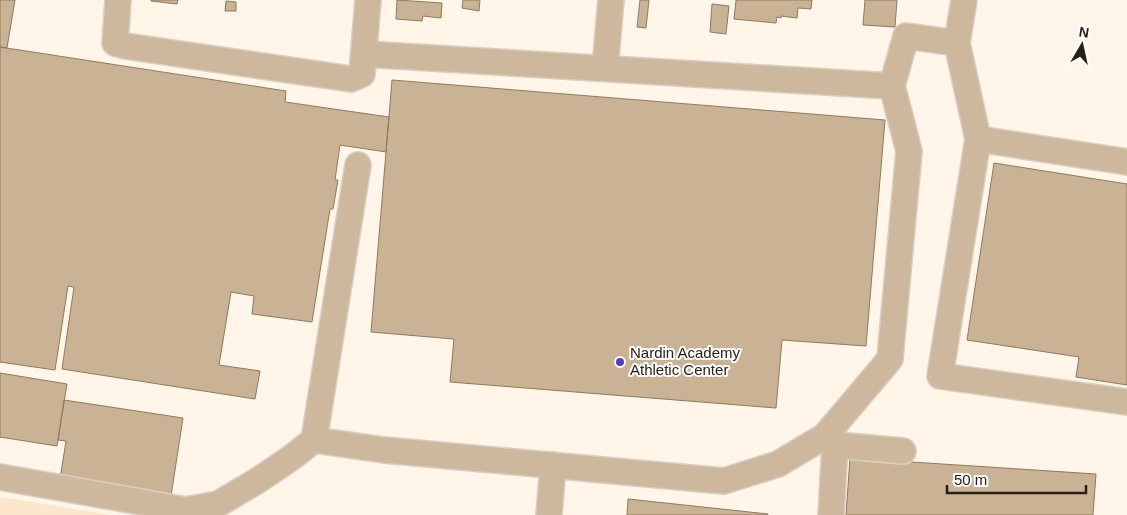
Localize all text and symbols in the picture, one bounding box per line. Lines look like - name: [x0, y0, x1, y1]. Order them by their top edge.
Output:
- north arrow: [1057, 20, 1107, 70]
- text: N: [1078, 23, 1090, 41]
- place label: Nardin Academy Athletic Center: [630, 344, 741, 378]
- marker: Nardin Academy Athletic Center: [614, 356, 626, 368]
- scale bar: [947, 462, 1086, 494]
- text: 50 m: [954, 471, 987, 488]

